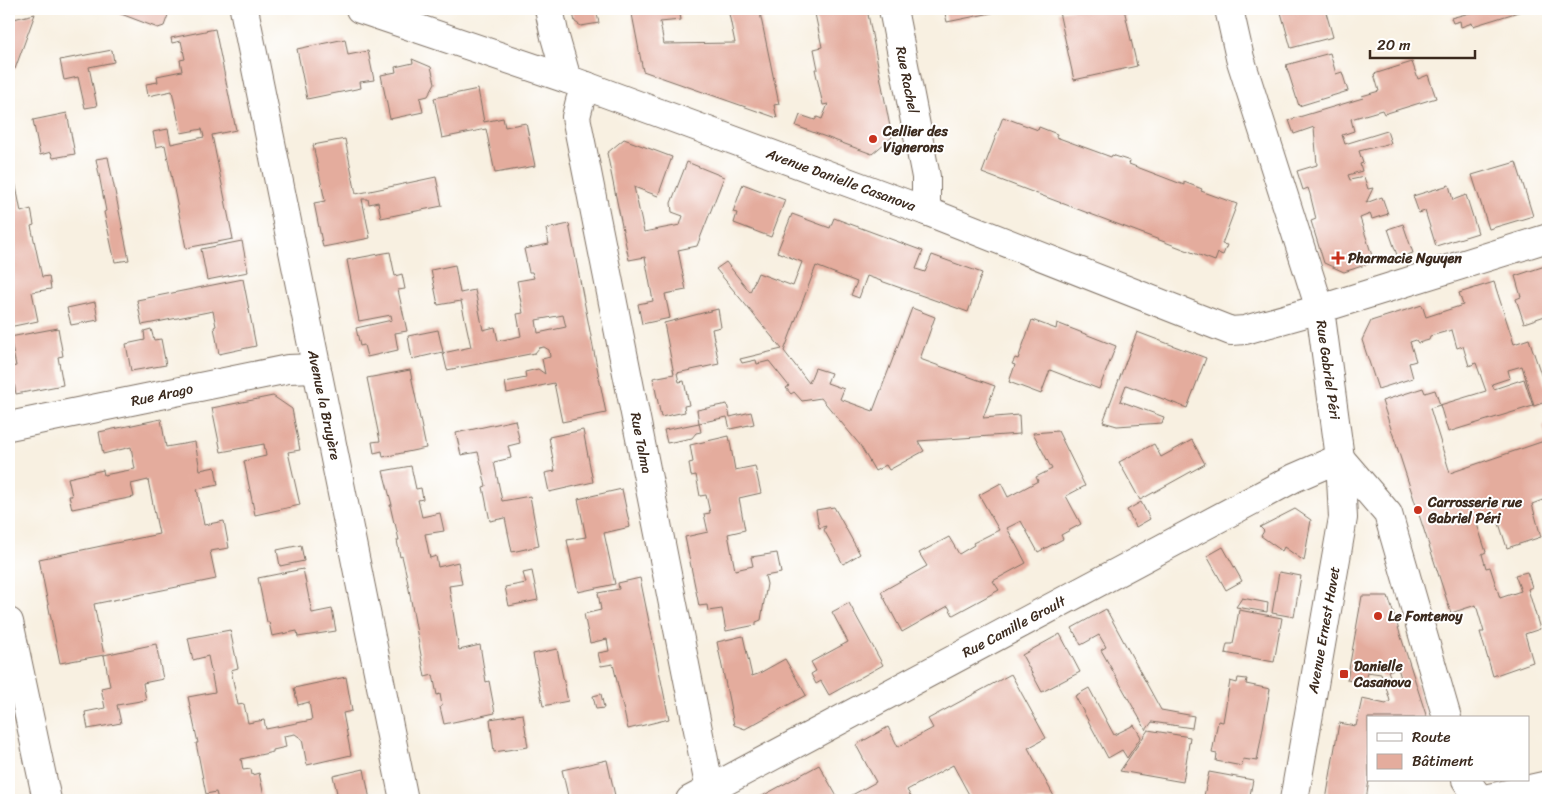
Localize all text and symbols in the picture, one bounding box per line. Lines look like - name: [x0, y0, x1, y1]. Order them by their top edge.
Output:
- scale bar: [1370, 28, 1474, 60]
- text: 20 m: [1377, 32, 1411, 58]
- street label: Rue Rachel: [888, 44, 926, 117]
- place label: Cellier des Vignerons: [882, 119, 948, 160]
- marker: Cellier des Vignerons: [867, 133, 879, 145]
- street label: Avenue Danielle Casanova: [762, 141, 920, 219]
- place label: Pharmacie Nguyen: [1348, 246, 1462, 271]
- marker: Pharmacie Nguyen: [1332, 252, 1344, 264]
- street label: Rue Gabriel Péri: [1309, 319, 1347, 422]
- street label: Avenue la Bruyère: [300, 347, 348, 463]
- street label: Rue Arago: [129, 376, 195, 414]
- street label: Rue Talma: [623, 410, 659, 476]
- place label: Carrosserie rue Gabriel Péri: [1427, 490, 1523, 531]
- marker: Carrosserie rue Gabriel Péri: [1412, 504, 1424, 516]
- street label: Avenue Ernest Havet: [1300, 564, 1347, 696]
- street label: Rue Camille Groult: [958, 588, 1072, 665]
- place label: Le Fontenoy: [1388, 604, 1463, 629]
- marker: Le Fontenoy: [1372, 610, 1384, 622]
- place label: Danielle Casanova: [1353, 654, 1411, 695]
- marker: Danielle Casanova: [1338, 668, 1350, 680]
- legend: [1367, 716, 1530, 782]
- text: Route: [1412, 724, 1451, 750]
- text: Bâtiment: [1412, 748, 1474, 774]

